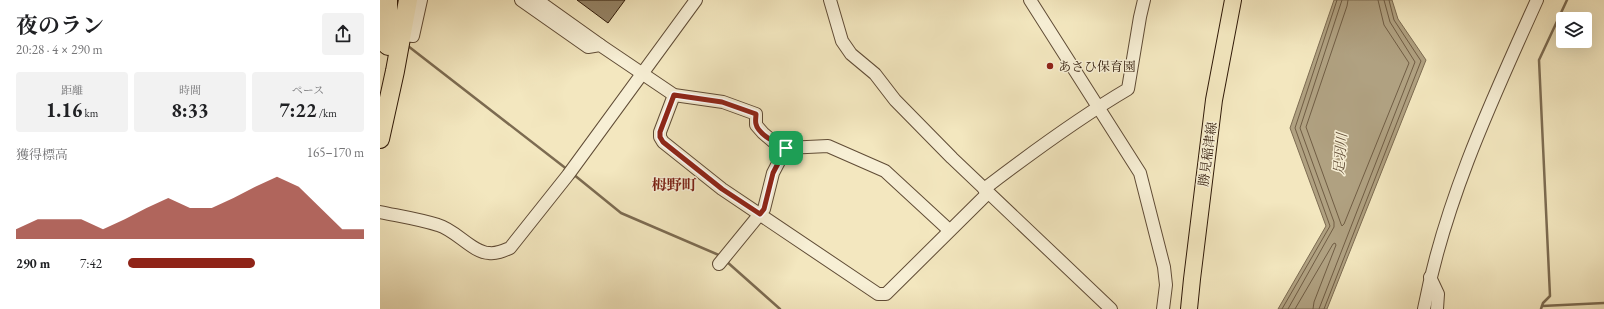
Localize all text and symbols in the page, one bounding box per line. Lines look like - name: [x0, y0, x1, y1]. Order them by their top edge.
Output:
- text: 夜のラン: [16, 11, 104, 40]
- map controls: [1556, 12, 1592, 48]
- button: layers: [1556, 12, 1592, 48]
- button: share: [322, 13, 364, 55]
- text: 20:28 · 4 × 290 m: [16, 41, 103, 58]
- place label: あさひ保育園: [1058, 58, 1136, 75]
- marker: あさひ保育園: [1045, 61, 1055, 71]
- text: 距離: [61, 83, 83, 97]
- text: 時間: [179, 83, 201, 97]
- text: ペース: [292, 83, 324, 97]
- text: 1.16: [46, 97, 82, 123]
- text: 8:33: [171, 97, 209, 123]
- text: 7:22: [279, 97, 317, 123]
- text: km: [82, 106, 98, 120]
- text: /km: [317, 106, 337, 120]
- street label: 勝見稲津線: [1195, 121, 1220, 187]
- water label: 足羽川: [1329, 130, 1351, 176]
- pin: [769, 131, 803, 165]
- icon: arrive: [775, 137, 797, 159]
- text: 165–170 m: [307, 144, 364, 161]
- text: 獲得標高: [16, 146, 68, 163]
- district label: 栂野町: [651, 175, 697, 194]
- text: 290 m: [16, 255, 50, 272]
- text: 7:42: [80, 255, 102, 272]

